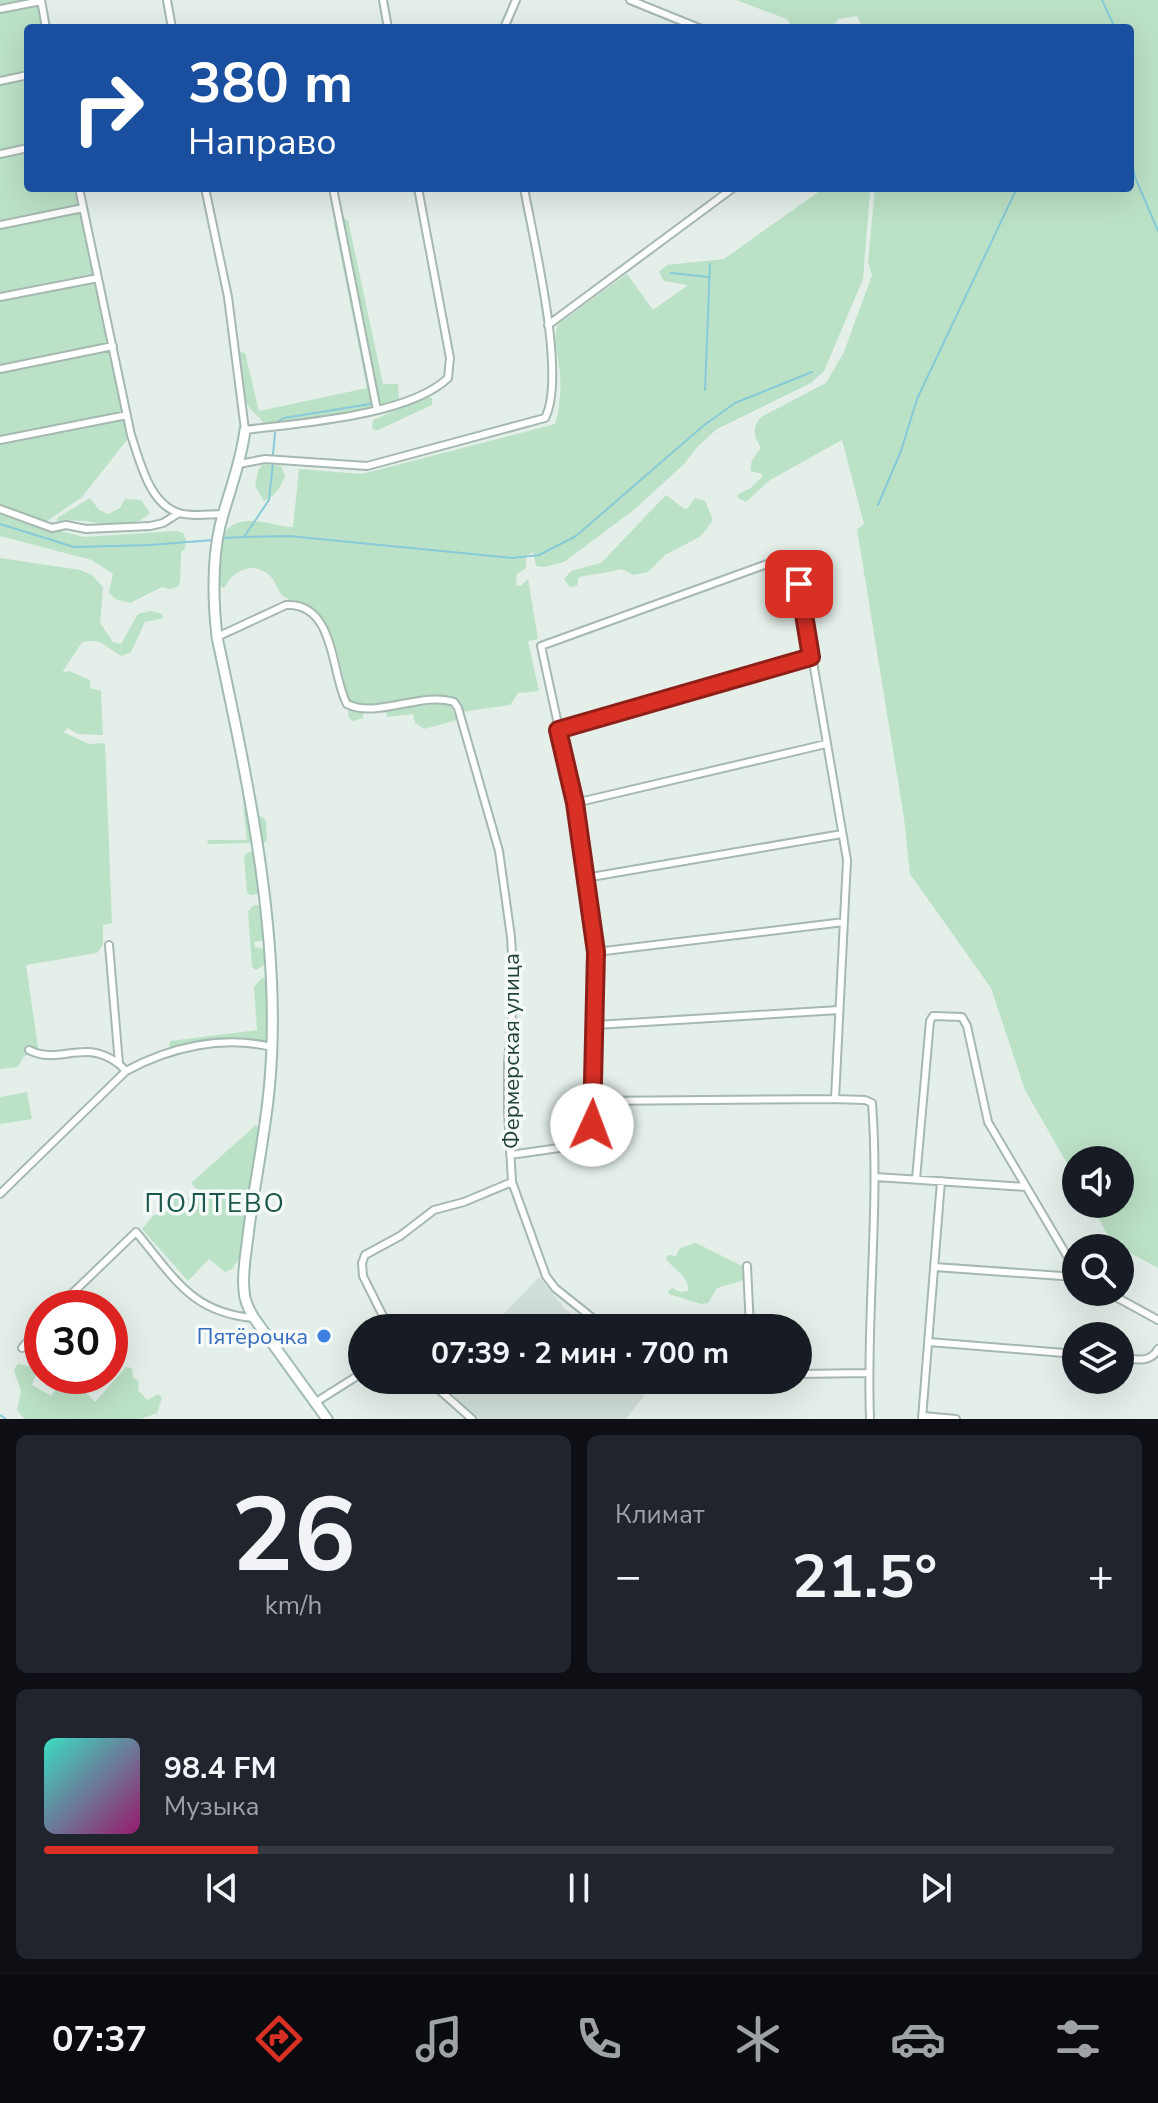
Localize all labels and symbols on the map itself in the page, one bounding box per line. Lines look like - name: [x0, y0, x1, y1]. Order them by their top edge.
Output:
- pin: [765, 550, 833, 618]
- street label: Фермерская улица: [497, 953, 527, 1149]
- position arrow: [550, 1083, 634, 1167]
- district label: ПОЛТЕВО: [144, 1186, 286, 1221]
- speed limit sign: 30: [24, 1290, 128, 1394]
- place label: Пятёрочка: [197, 1322, 308, 1352]
- marker: Пятёрочка: [315, 1327, 333, 1345]

